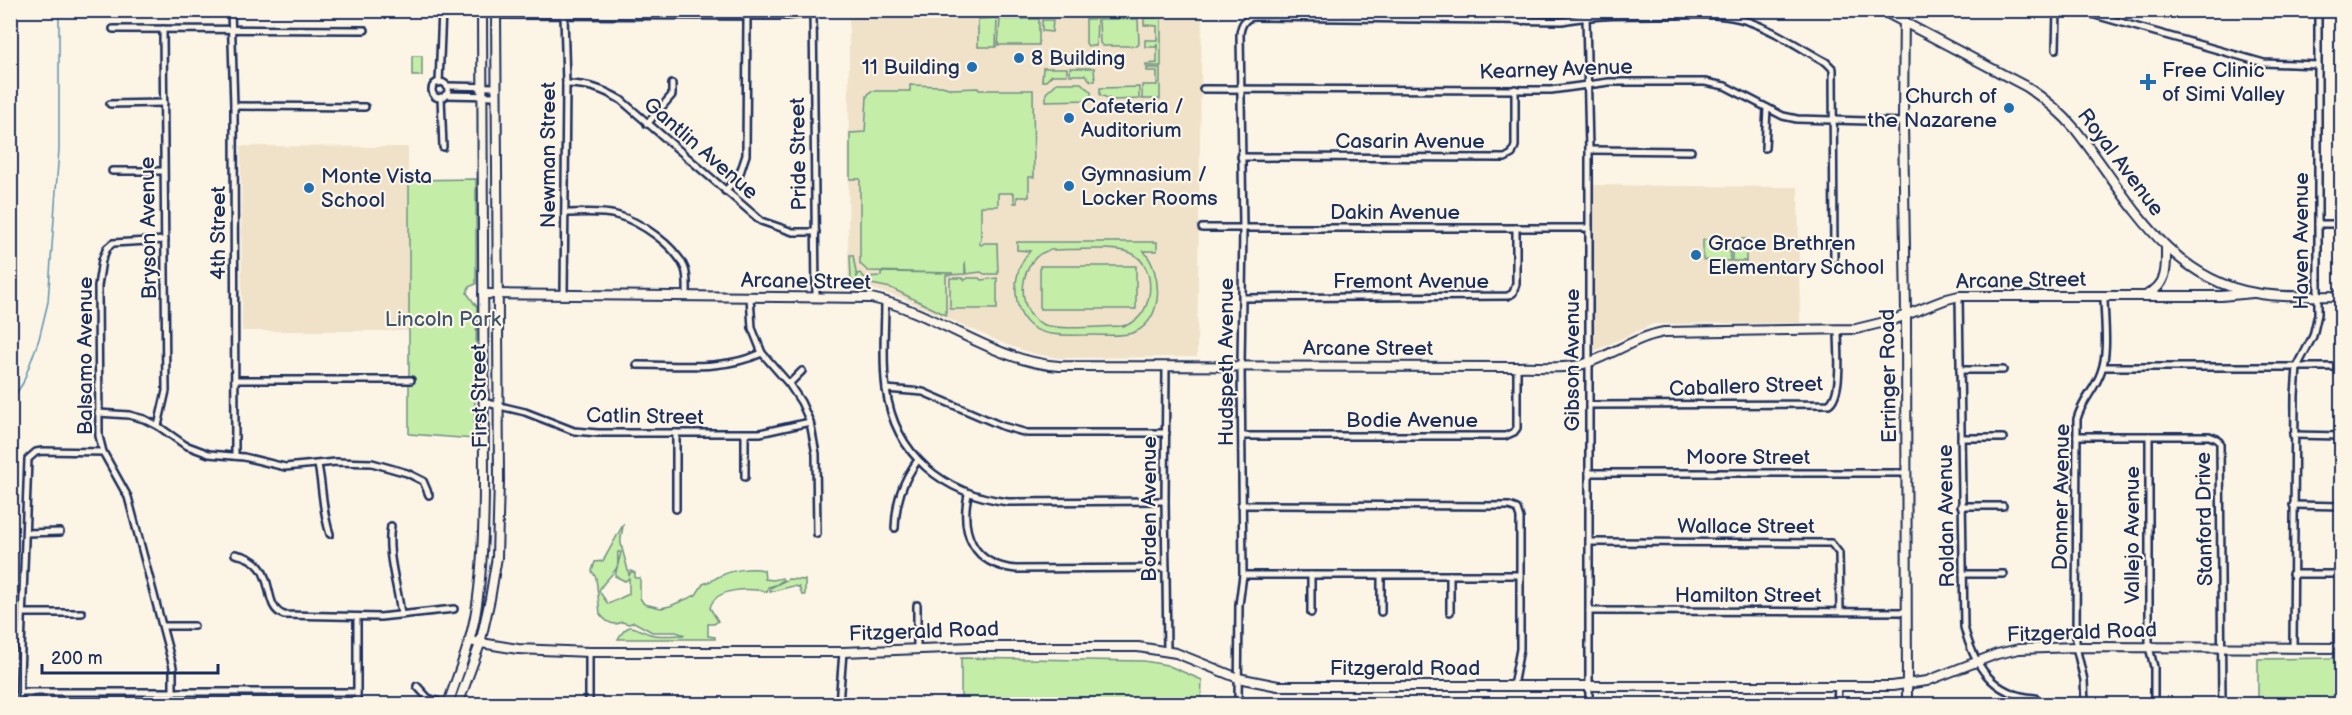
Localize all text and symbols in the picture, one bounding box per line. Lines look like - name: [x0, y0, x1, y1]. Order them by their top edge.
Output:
- place label: 8 Building: [1031, 46, 1125, 71]
- marker: 8 Building: [1012, 51, 1026, 65]
- street label: Kearney Avenue: [1479, 54, 1633, 85]
- place label: 11 Building: [862, 55, 960, 80]
- place label: Free Clinic of Simi Valley: [2162, 58, 2285, 107]
- marker: 11 Building: [965, 60, 979, 74]
- marker: Free Clinic of Simi Valley: [2139, 73, 2157, 91]
- street label: Newman Street: [536, 81, 561, 228]
- place label: Church of the Nazarene: [1868, 84, 1998, 133]
- street label: Gantlin Avenue: [638, 92, 763, 205]
- place label: Cafeteria / Auditorium: [1081, 94, 1184, 143]
- street label: Pride Street: [785, 97, 812, 211]
- marker: Church of the Nazarene: [2002, 101, 2016, 115]
- street label: Royal Avenue: [2072, 104, 2169, 221]
- marker: Cafeteria / Auditorium: [1062, 111, 1076, 125]
- street label: Casarin Avenue: [1335, 129, 1485, 154]
- street label: Bryson Avenue: [135, 156, 162, 300]
- place label: Gymnasium / Locker Rooms: [1081, 162, 1218, 211]
- place label: Monte Vista School: [321, 164, 432, 213]
- street label: Haven Avenue: [2289, 172, 2314, 310]
- marker: Gymnasium / Locker Rooms: [1062, 179, 1076, 193]
- marker: Monte Vista School: [302, 181, 316, 195]
- street label: 4th Street: [206, 186, 231, 280]
- street label: Dakin Avenue: [1330, 200, 1460, 225]
- place label: Grace Brethren Elementary School: [1708, 231, 1884, 280]
- marker: Grace Brethren Elementary School: [1689, 248, 1703, 262]
- street label: Arcane Street: [1956, 267, 2087, 294]
- street label: Arcane Street: [741, 268, 872, 295]
- street label: Fremont Avenue: [1333, 269, 1489, 294]
- street label: Balsamo Avenue: [73, 277, 98, 435]
- street label: Hudspeth Avenue: [1214, 278, 1239, 446]
- street label: Gibson Avenue: [1560, 289, 1585, 431]
- park label: Lincoln Park: [385, 307, 502, 332]
- street label: Erringer Road: [1875, 309, 1902, 443]
- street label: Arcane Street: [1303, 336, 1434, 361]
- street label: First Street: [466, 343, 493, 449]
- street label: Caballero Street: [1669, 371, 1824, 402]
- street label: Catlin Street: [586, 403, 705, 430]
- street label: Bodie Avenue: [1346, 408, 1478, 433]
- street label: Donner Avenue: [2048, 423, 2075, 571]
- street label: Borden Avenue: [1137, 436, 1162, 582]
- street label: Roldan Avenue: [1933, 444, 1960, 588]
- street label: Moore Street: [1686, 445, 1811, 470]
- street label: Stanford Drive: [2191, 452, 2218, 586]
- street label: Vallejo Avenue: [2120, 466, 2145, 604]
- street label: Wallace Street: [1677, 514, 1815, 539]
- street label: Hamilton Street: [1675, 583, 1822, 608]
- street label: Fitzgerald Road: [848, 616, 1000, 647]
- street label: Fitzgerald Road: [2006, 617, 2158, 648]
- scale bar: [42, 637, 218, 675]
- text: 200 m: [51, 648, 103, 669]
- street label: Fitzgerald Road: [1330, 656, 1480, 681]

